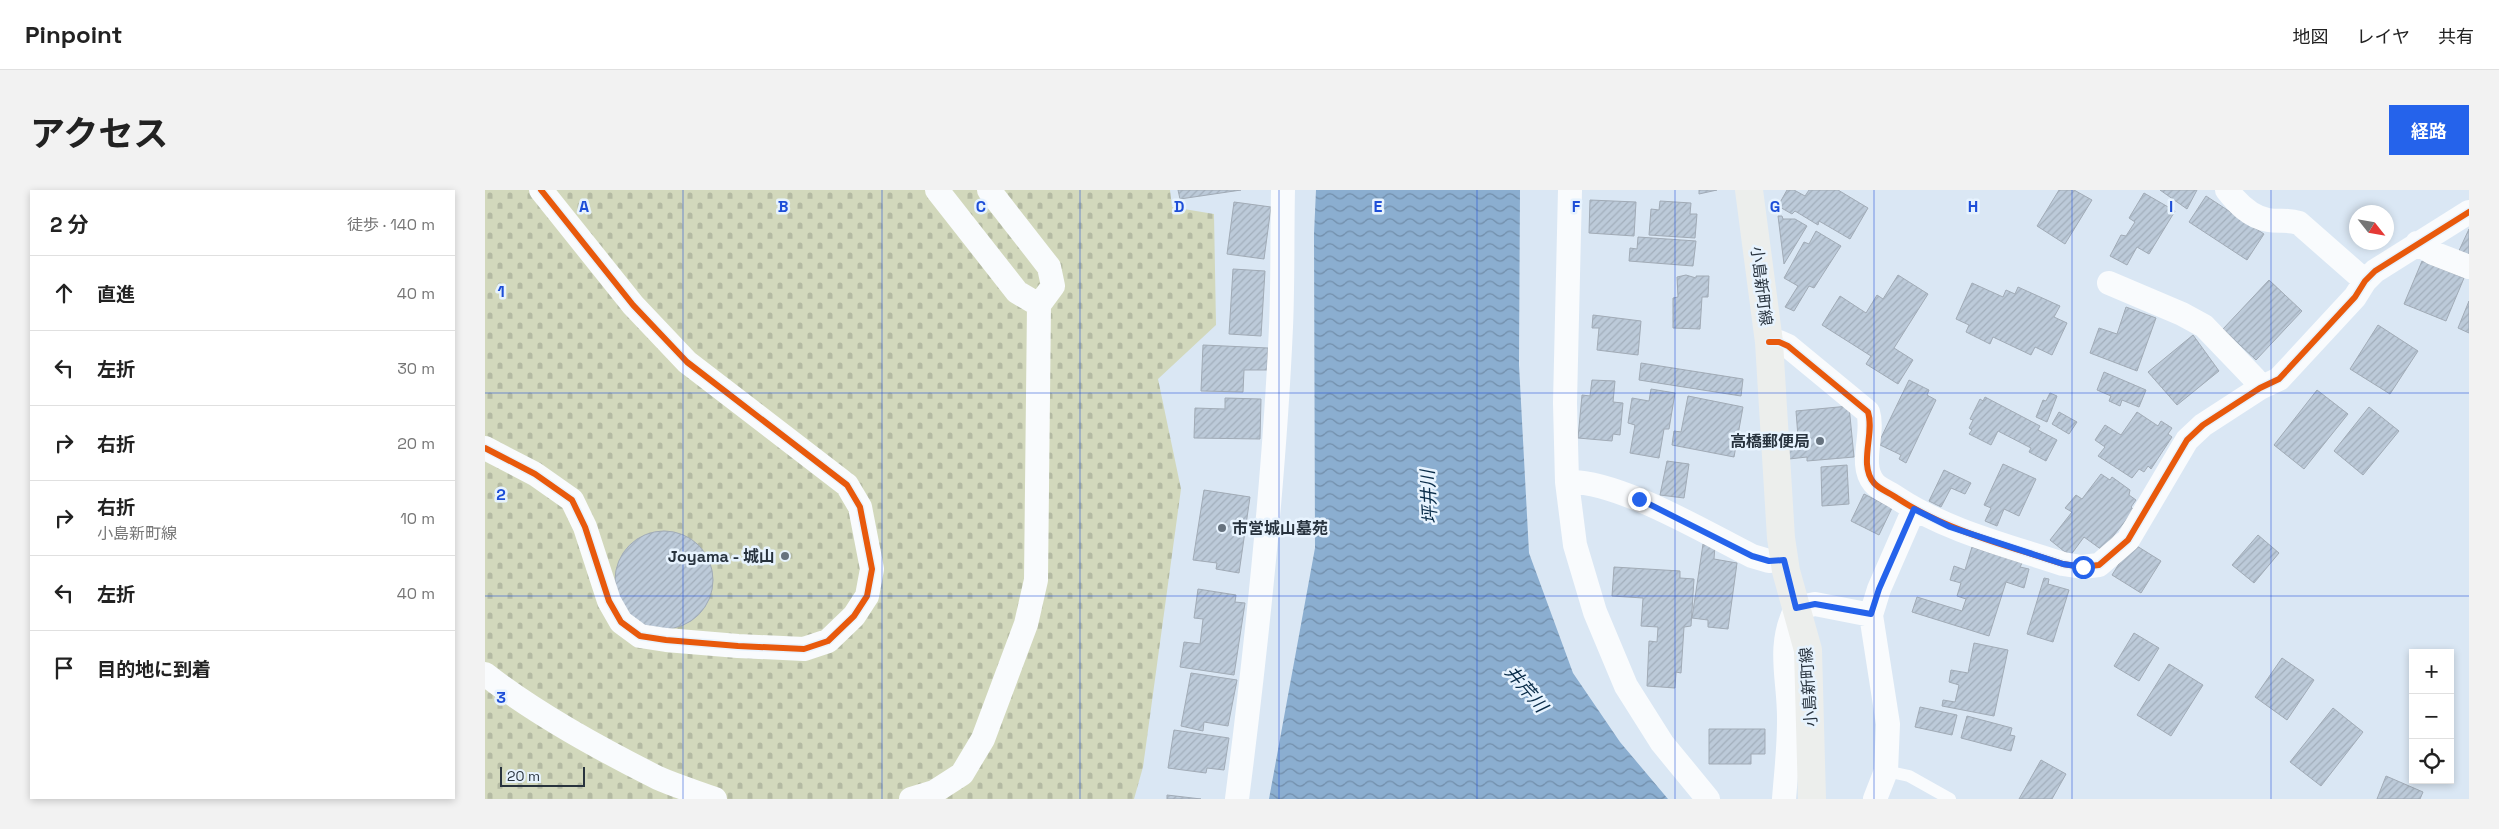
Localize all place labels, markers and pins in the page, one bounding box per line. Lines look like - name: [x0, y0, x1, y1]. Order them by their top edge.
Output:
- place label: 高橋郵便局: [1730, 431, 1810, 452]
- marker: 高橋郵便局: [1814, 435, 1826, 447]
- place label: 市営城山墓苑: [1232, 518, 1328, 539]
- marker: 市営城山墓苑: [1216, 522, 1228, 534]
- place label: Joyama - 城山: [668, 546, 775, 567]
- marker: Joyama - 城山: [779, 550, 791, 562]

